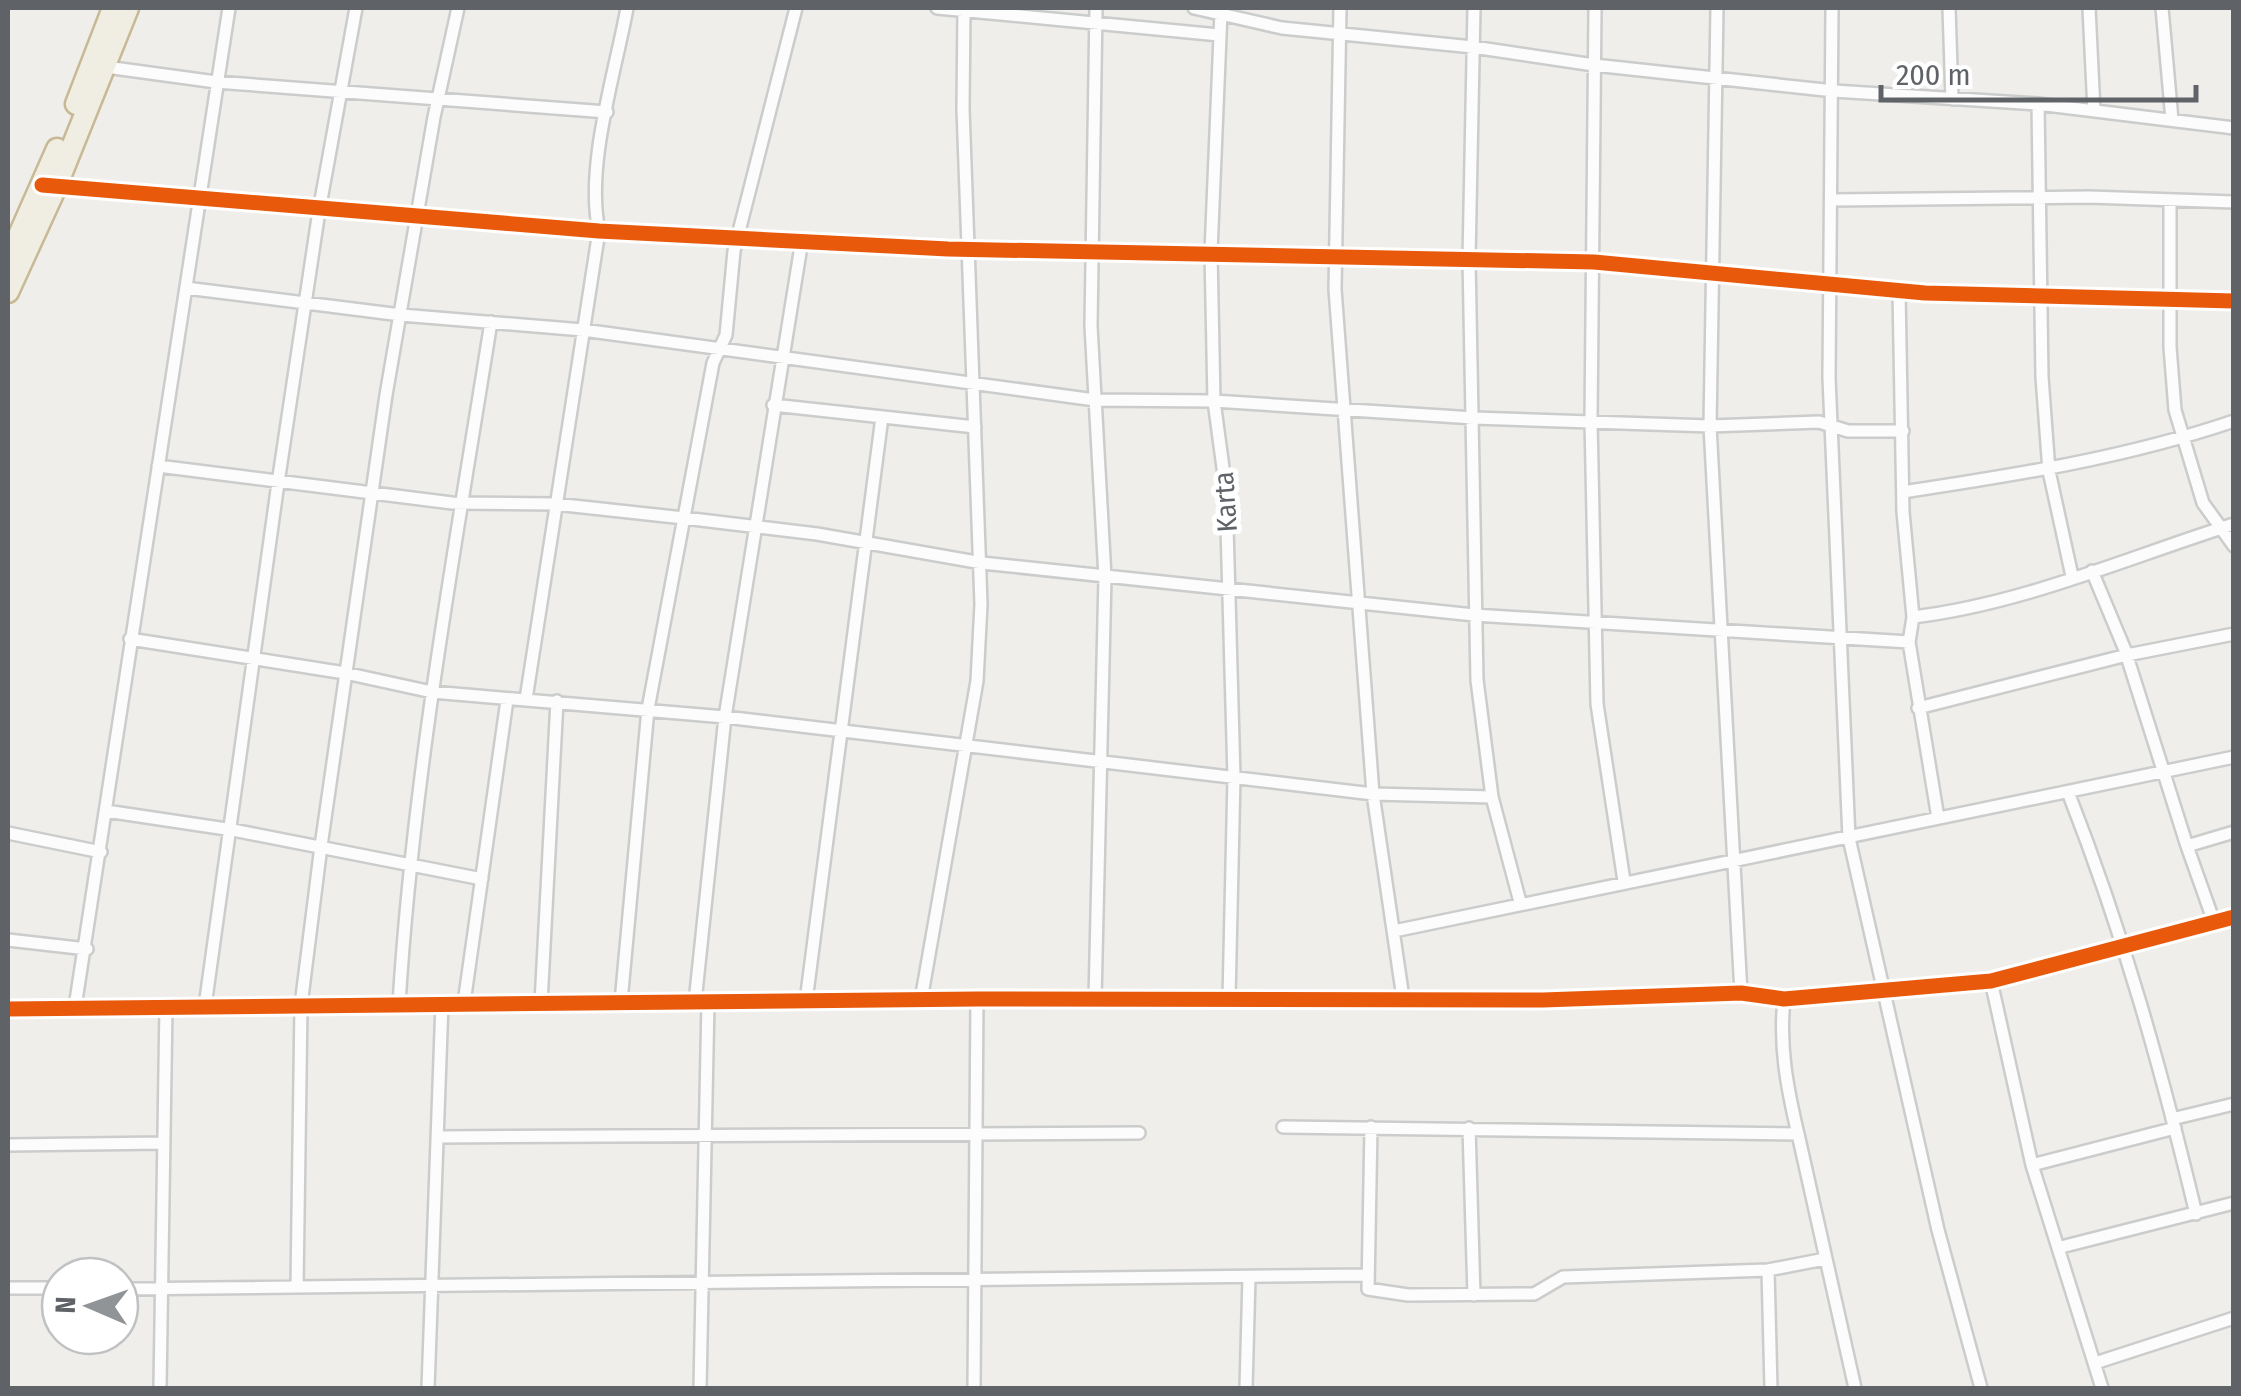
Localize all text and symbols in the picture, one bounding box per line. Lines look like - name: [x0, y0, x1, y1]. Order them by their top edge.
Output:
- scale bar: [1881, 40, 2196, 102]
- text: 200 m: [1896, 57, 1971, 93]
- street label: Karta: [1207, 470, 1244, 533]
- north arrow: [40, 1256, 140, 1356]
- text: N: [49, 1296, 82, 1314]

